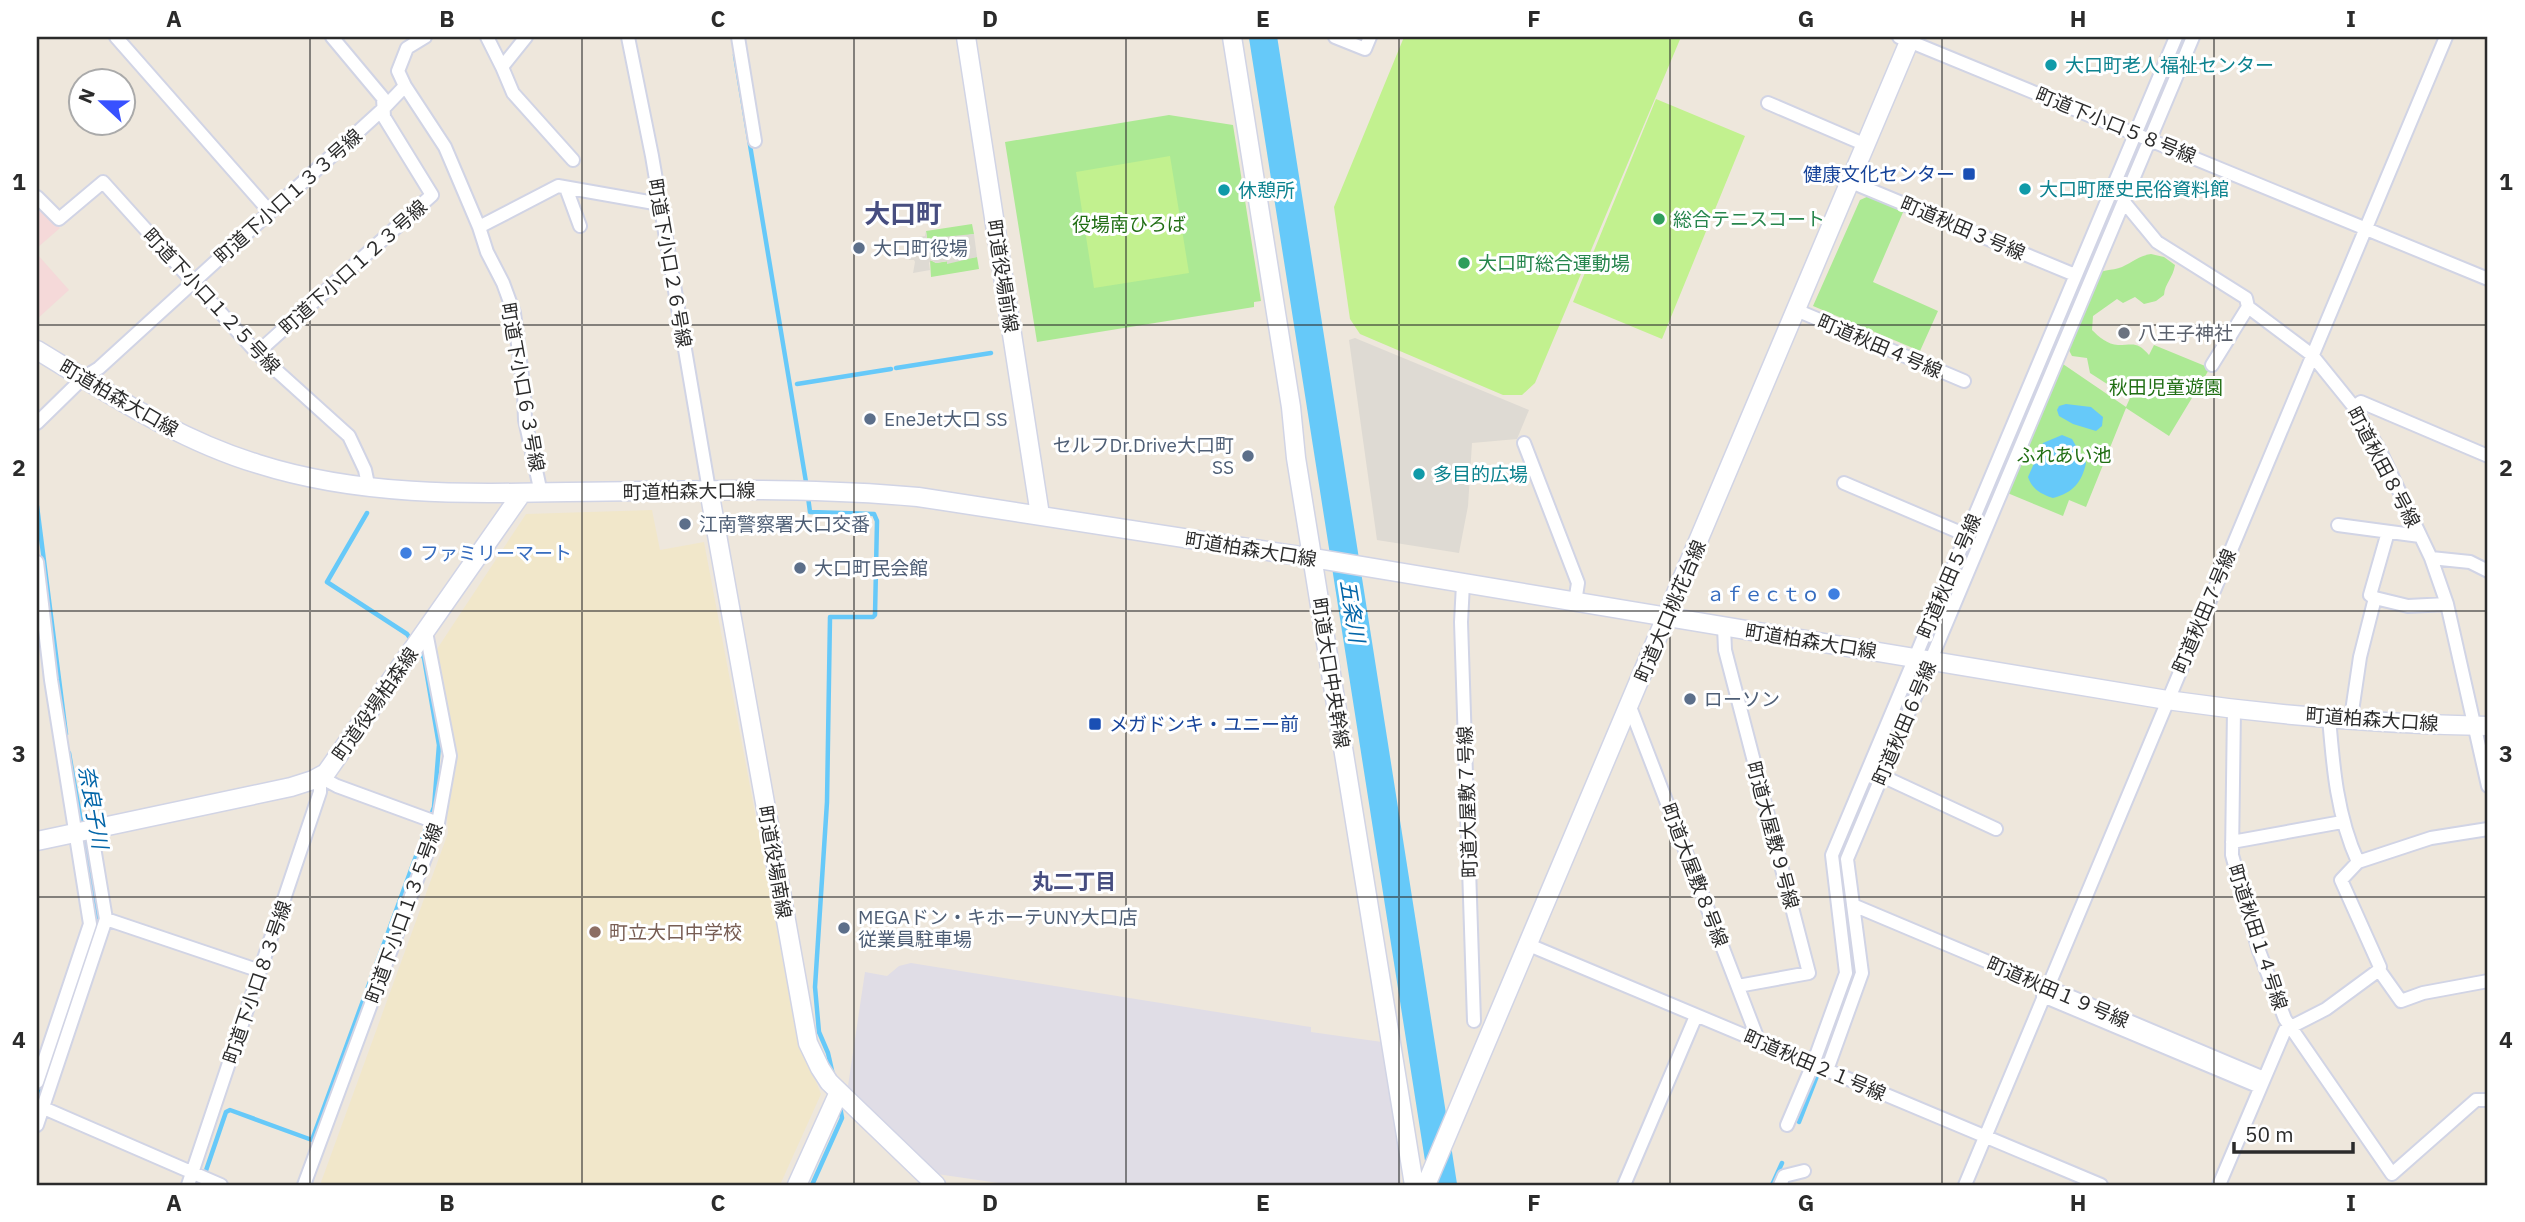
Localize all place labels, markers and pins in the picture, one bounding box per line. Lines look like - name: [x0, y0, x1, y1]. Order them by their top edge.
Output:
- place label: 大口町老人福祉センター: [2065, 53, 2274, 77]
- marker: 大口町老人福祉センター: [2043, 57, 2059, 73]
- place label: 健康文化センター: [1803, 162, 1955, 186]
- marker: 健康文化センター: [1961, 166, 1977, 182]
- place label: 大口町歴史民俗資料館: [2039, 177, 2229, 201]
- place label: 休憩所: [1238, 178, 1295, 202]
- marker: 大口町歴史民俗資料館: [2017, 181, 2033, 197]
- marker: 休憩所: [1216, 182, 1232, 198]
- place label: 総合テニスコート: [1673, 207, 1825, 231]
- marker: 総合テニスコート: [1651, 211, 1667, 227]
- place label: 大口町役場: [873, 236, 968, 260]
- marker: 大口町役場: [851, 240, 867, 256]
- place label: 大口町総合運動場: [1478, 251, 1630, 275]
- marker: 大口町総合運動場: [1456, 255, 1472, 271]
- place label: 八王子神社: [2138, 321, 2233, 345]
- marker: 八王子神社: [2116, 325, 2132, 341]
- place label: EneJet大口 SS: [884, 407, 1007, 431]
- marker: EneJet大口 SS: [862, 411, 878, 427]
- place label: セルフDr.Drive大口町 SS: [1053, 433, 1234, 479]
- marker: セルフDr.Drive大口町 SS: [1240, 448, 1256, 464]
- place label: 多目的広場: [1433, 462, 1528, 486]
- marker: 多目的広場: [1411, 466, 1427, 482]
- place label: 江南警察署大口交番: [699, 512, 870, 536]
- marker: 江南警察署大口交番: [677, 516, 693, 532]
- place label: ファミリーマート: [420, 541, 572, 565]
- marker: ファミリーマート: [398, 545, 414, 561]
- place label: 大口町民会館: [814, 556, 928, 580]
- marker: 大口町民会館: [792, 560, 808, 576]
- place label: ａｆｅｃｔｏ: [1706, 582, 1820, 606]
- marker: ａｆｅｃｔｏ: [1826, 586, 1842, 602]
- place label: ローソン: [1704, 687, 1780, 711]
- marker: ローソン: [1682, 691, 1698, 707]
- place label: メガドンキ・ユニー前: [1109, 712, 1299, 736]
- marker: メガドンキ・ユニー前: [1087, 716, 1103, 732]
- place label: MEGAドン・キホーテUNY大口店 従業員駐車場: [858, 905, 1137, 951]
- place label: 町立大口中学校: [609, 920, 742, 944]
- marker: MEGAドン・キホーテUNY大口店 従業員駐車場: [836, 920, 852, 936]
- marker: 町立大口中学校: [587, 924, 603, 940]

